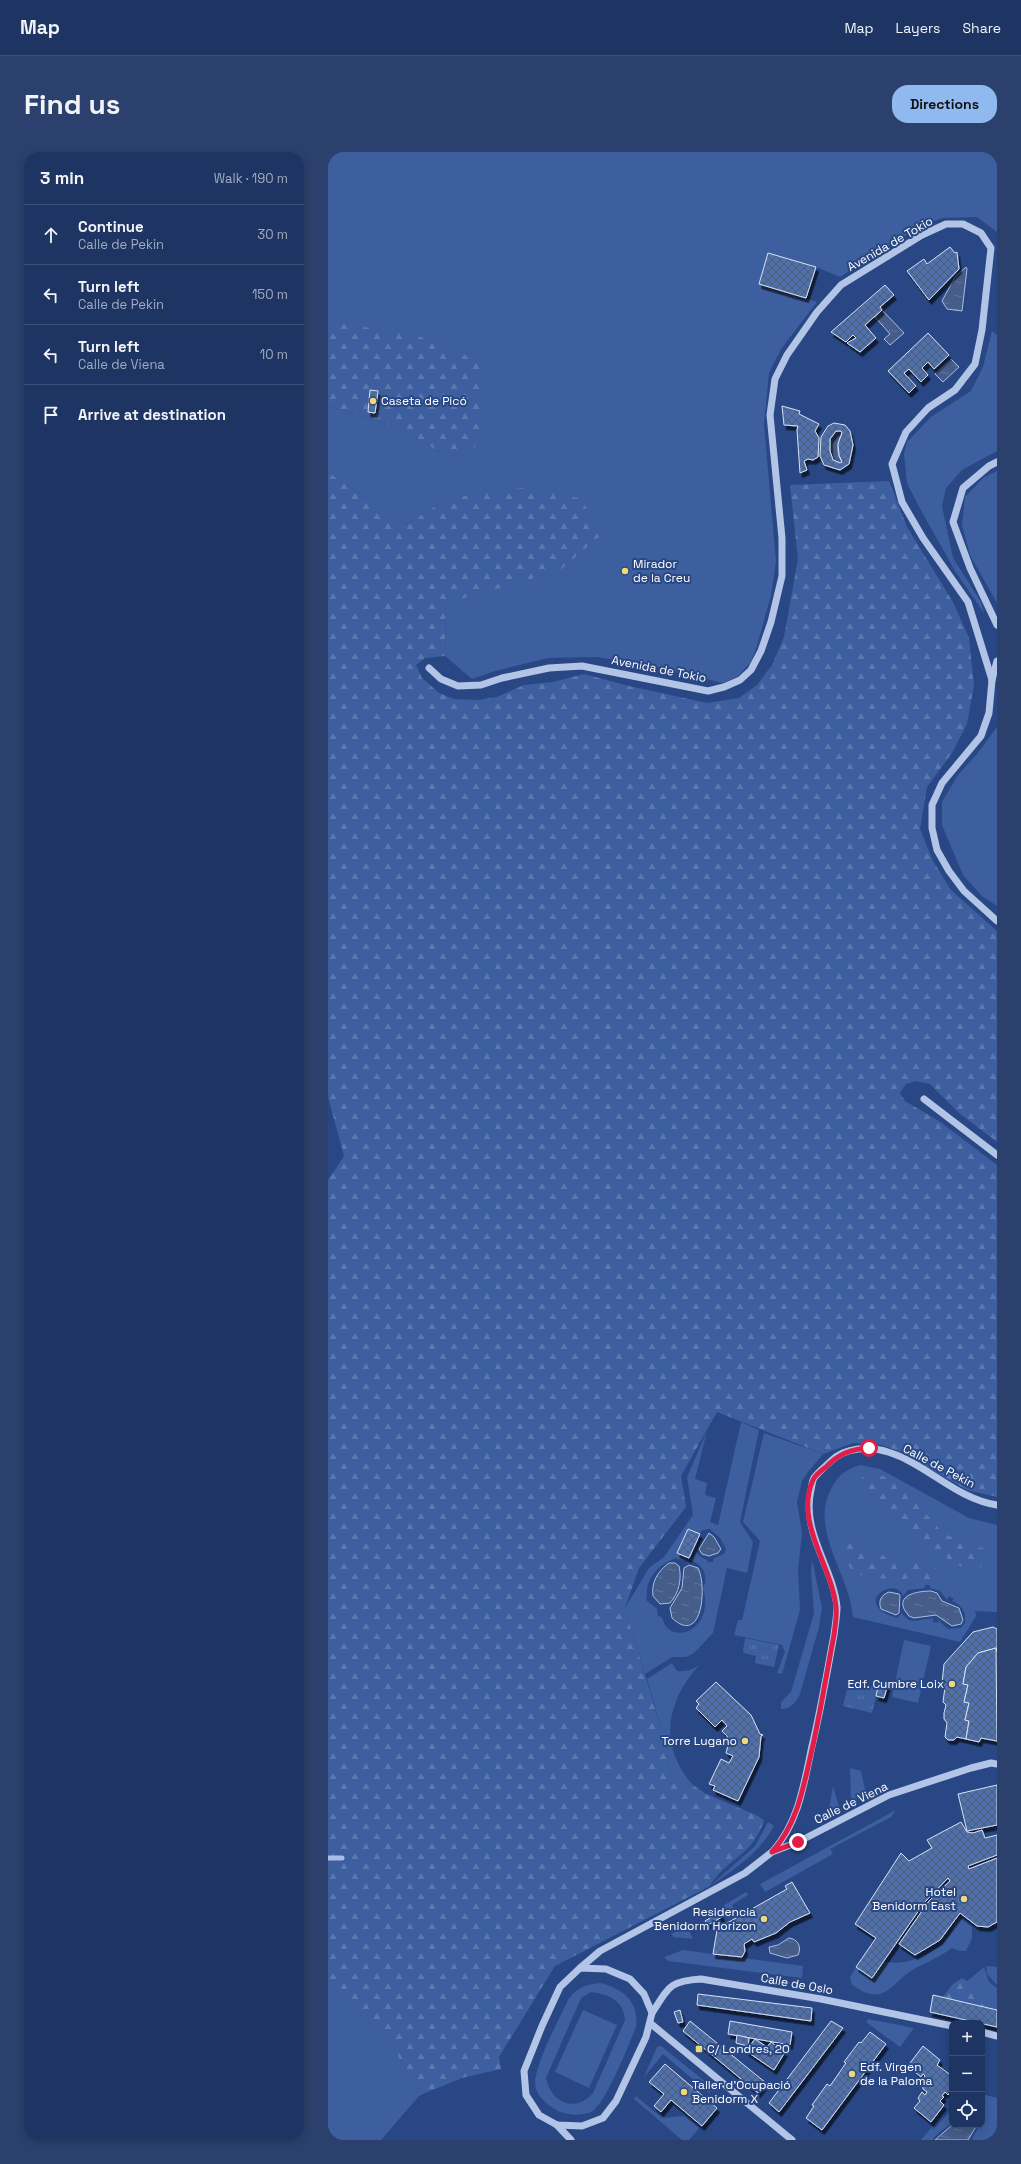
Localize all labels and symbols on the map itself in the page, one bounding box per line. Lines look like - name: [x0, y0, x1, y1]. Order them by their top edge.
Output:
- street label: Avenida de Tokio: [844, 213, 936, 275]
- place label: Caseta de Picó: [381, 393, 467, 409]
- marker: Caseta de Picó: [368, 396, 378, 406]
- place label: Mirador de la Creu: [633, 556, 690, 586]
- marker: Mirador de la Creu: [620, 566, 630, 576]
- street label: Avenida de Tokio: [610, 652, 708, 686]
- route start: [860, 1439, 878, 1457]
- street label: Calle de Pekin: [900, 1440, 978, 1492]
- place label: Edf. Cumbre Loix: [848, 1676, 944, 1692]
- marker: Edf. Cumbre Loix: [947, 1679, 957, 1689]
- place label: Torre Lugano: [661, 1733, 737, 1749]
- marker: Torre Lugano: [740, 1736, 750, 1746]
- street label: Calle de Viena: [811, 1778, 891, 1828]
- route end: [789, 1833, 807, 1851]
- place label: Hotel Benidorm East: [872, 1884, 956, 1914]
- marker: Hotel Benidorm East: [959, 1894, 969, 1904]
- place label: Residencia Benidorm Horizon: [654, 1904, 756, 1934]
- marker: Residencia Benidorm Horizon: [759, 1914, 769, 1924]
- street label: Calle de Oslo: [760, 1970, 834, 1998]
- place label: C/ Londres, 20: [707, 2041, 790, 2057]
- marker: C/ Londres, 20: [694, 2044, 704, 2054]
- place label: Edf. Virgen de la Paloma: [860, 2059, 932, 2089]
- marker: Edf. Virgen de la Paloma: [847, 2069, 857, 2079]
- place label: Taller d'Ocupació Benidorm X: [692, 2077, 791, 2107]
- marker: Taller d'Ocupació Benidorm X: [679, 2087, 689, 2097]

